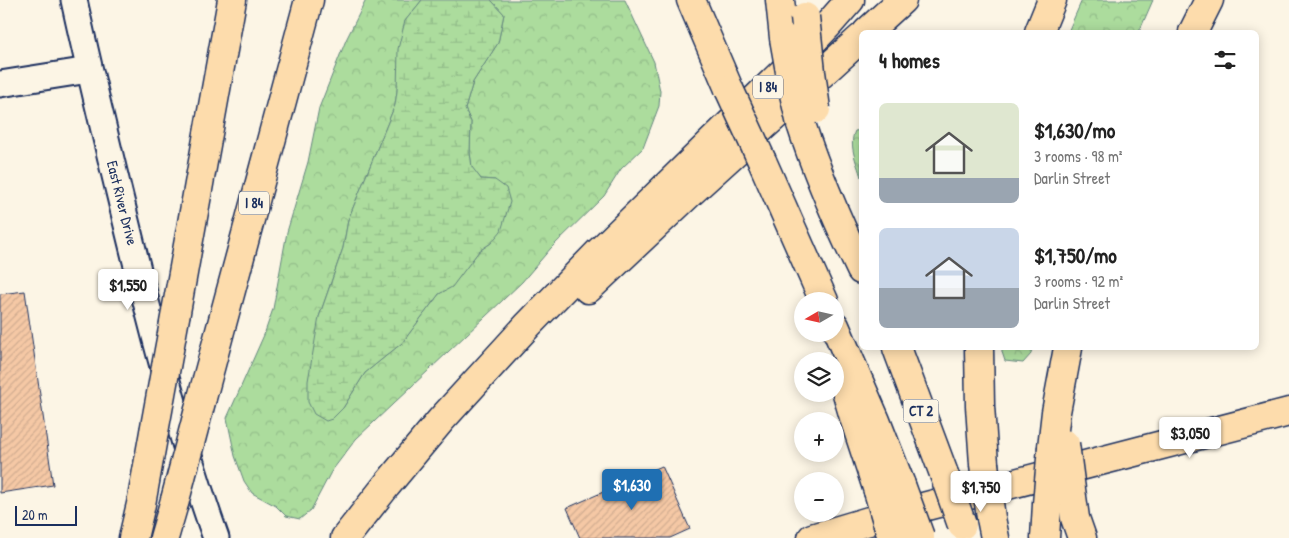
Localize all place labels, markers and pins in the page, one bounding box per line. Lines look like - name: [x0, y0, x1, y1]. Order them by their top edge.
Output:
- pin: $1,550: [87, 268, 169, 311]
- pin: $3,050: [1149, 416, 1231, 459]
- pin: $1,630: [591, 468, 673, 511]
- pin: $1,750: [940, 470, 1022, 513]

